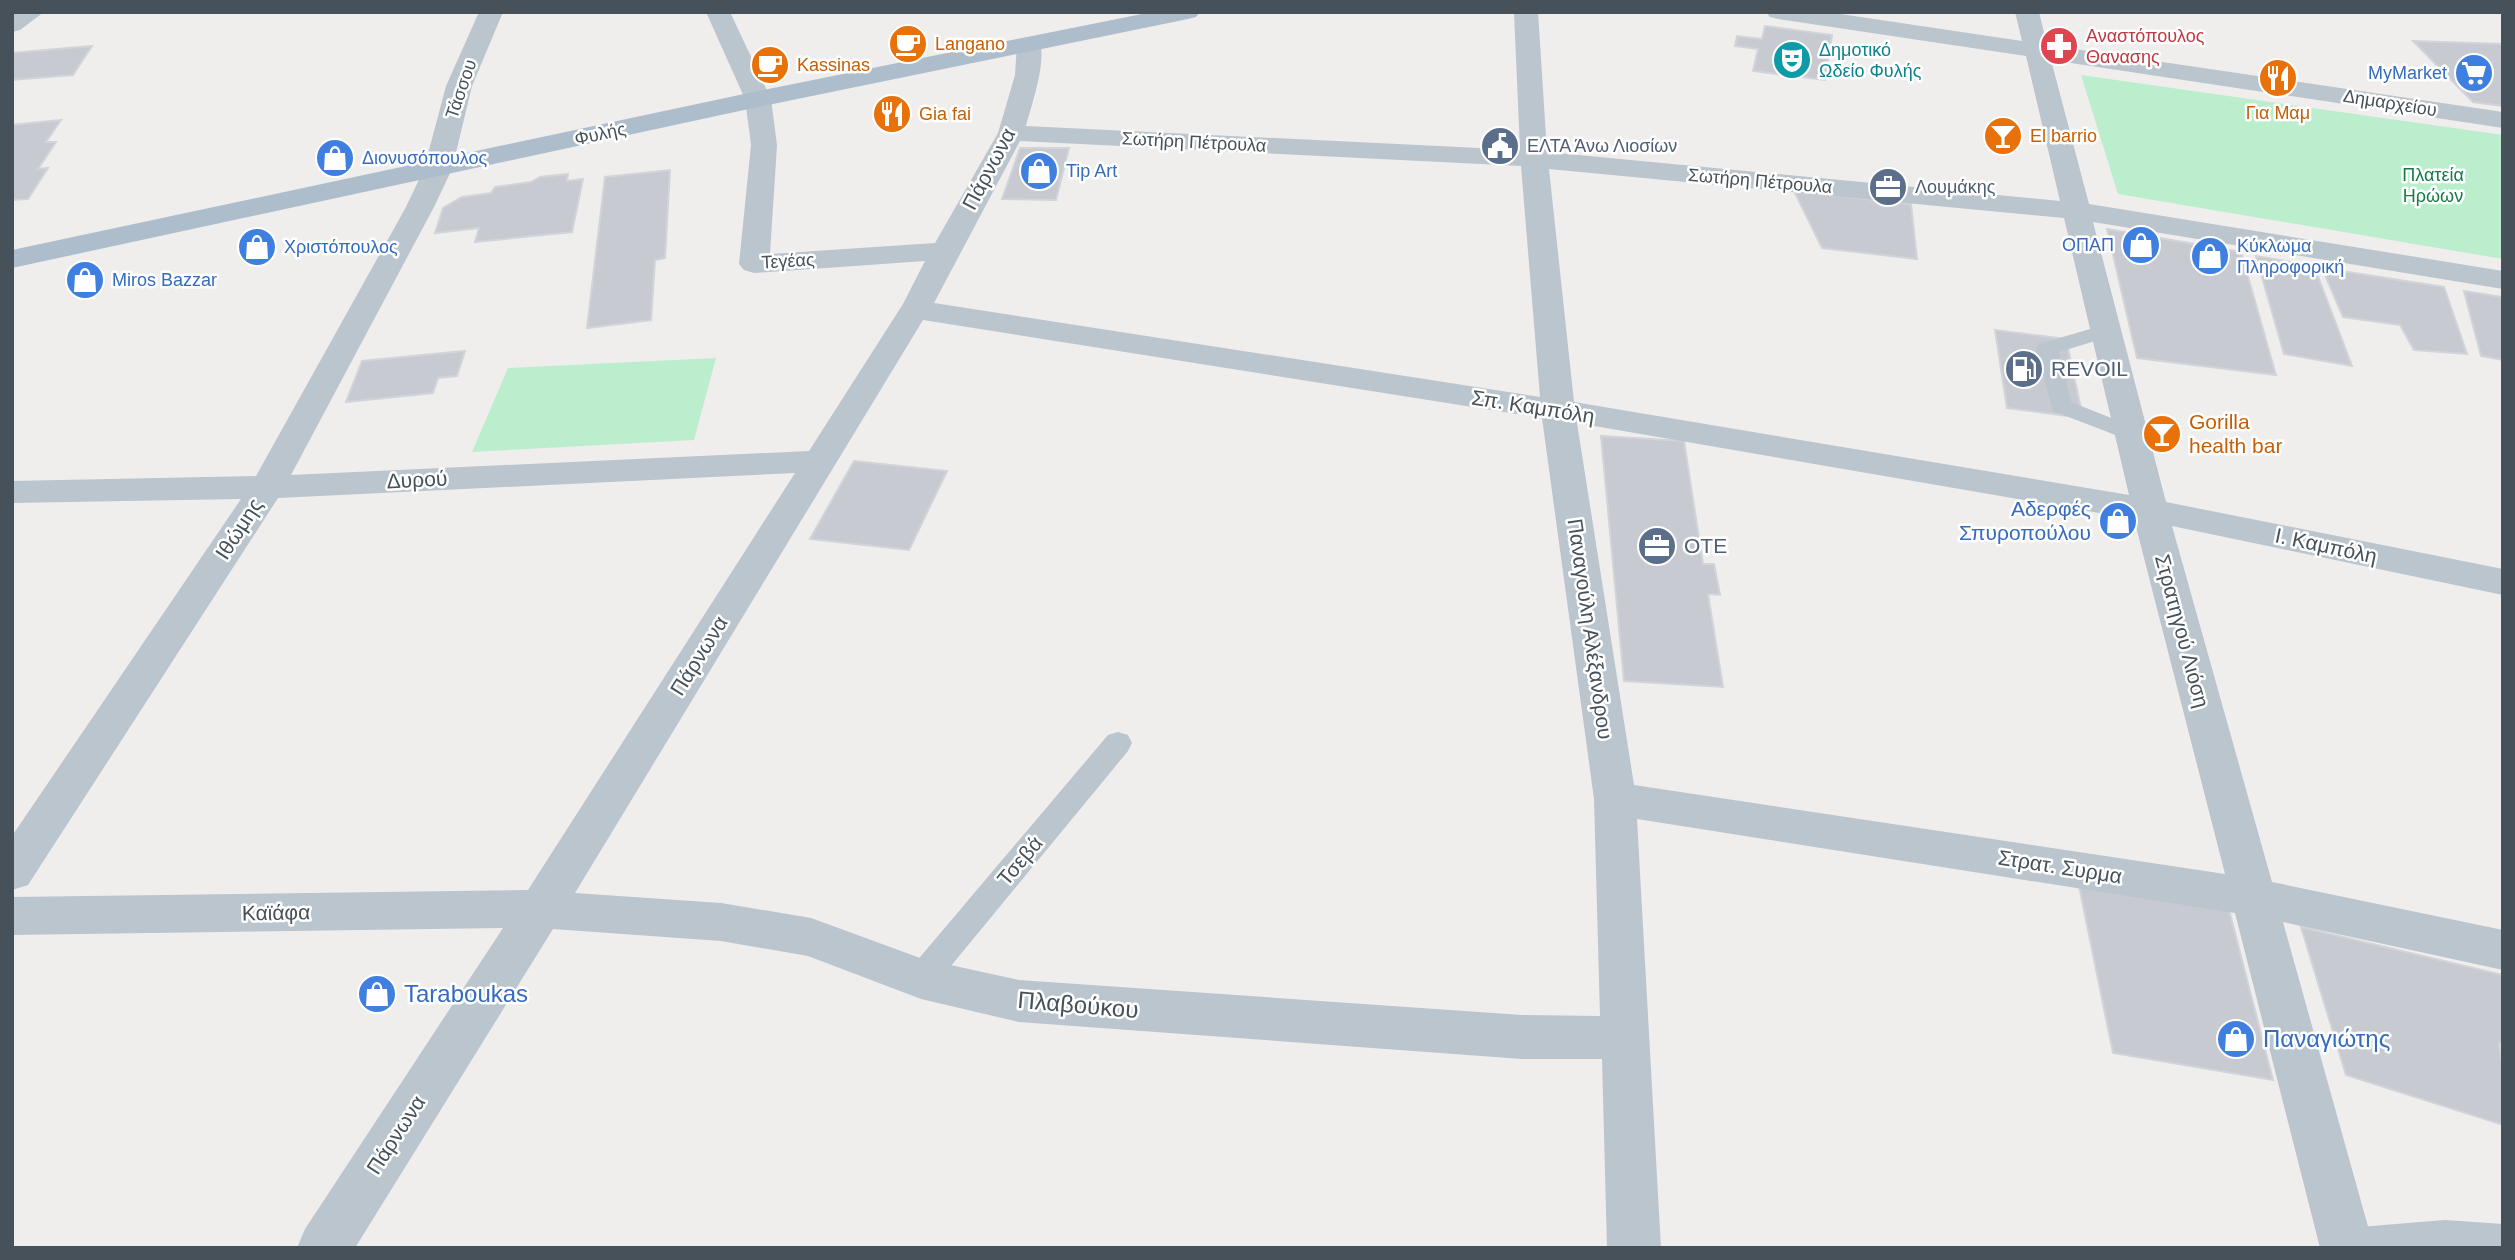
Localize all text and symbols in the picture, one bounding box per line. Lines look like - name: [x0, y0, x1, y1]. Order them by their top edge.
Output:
- cafe icon: Langano: [887, 23, 929, 65]
- pharmacy icon: Αναστόπουλος Θανασης: [2038, 25, 2080, 67]
- place label: Αναστόπουλος Θανασης: [2086, 26, 2205, 67]
- place label: Langano: [935, 34, 1005, 54]
- theatre icon: Δημοτικό Ωδείο Φυλής: [1771, 39, 1813, 81]
- place label: Δημοτικό Ωδείο Φυλής: [1819, 40, 1922, 81]
- cafe icon: Kassinas: [749, 44, 791, 86]
- supermarket icon: MyMarket: [2453, 52, 2495, 94]
- place label: Kassinas: [797, 55, 870, 75]
- street label: Τάσσου: [442, 57, 480, 121]
- restaurant icon: Για Μαμ: [2257, 57, 2299, 99]
- place label: MyMarket: [2368, 63, 2447, 83]
- street label: Δημαρχείου: [2342, 86, 2438, 120]
- restaurant icon: Gia fai: [871, 93, 913, 135]
- place label: Για Μαμ: [2246, 103, 2310, 123]
- place label: Gia fai: [919, 104, 971, 124]
- bar icon: El barrio: [1982, 115, 2024, 157]
- street label: Φυλής: [573, 119, 628, 149]
- street label: Πάρνωνα: [958, 124, 1020, 213]
- public building icon: ΕΛΤΑ Άνω Λιοσίων: [1479, 125, 1521, 167]
- place label: El barrio: [2030, 126, 2097, 146]
- street label: Σωτήρη Πέτρουλα: [1121, 128, 1267, 156]
- place label: ΕΛΤΑ Άνω Λιοσίων: [1527, 136, 1677, 156]
- shop icon: Διονυσόπουλος: [314, 137, 356, 179]
- place label: Διονυσόπουλος: [362, 148, 487, 168]
- shop icon: Tip Art: [1018, 150, 1060, 192]
- place label: Tip Art: [1066, 161, 1117, 181]
- street label: Σωτήρη Πέτρουλα: [1687, 165, 1833, 197]
- park label: Πλατεία Ηρώων: [2402, 165, 2464, 206]
- office icon: Λουμάκης: [1867, 166, 1909, 208]
- place label: Λουμάκης: [1915, 177, 1996, 197]
- shop icon: ΟΠΑΠ: [2120, 224, 2162, 266]
- shop icon: Χριστόπουλος: [236, 226, 278, 268]
- place label: ΟΠΑΠ: [2062, 235, 2114, 255]
- shop icon: Κύκλωμα Πληροφορική: [2189, 235, 2231, 277]
- place label: Κύκλωμα Πληροφορική: [2237, 236, 2344, 277]
- place label: Χριστόπουλος: [284, 237, 398, 257]
- street label: Τεγέας: [761, 250, 815, 272]
- shop icon: Miros Bazzar: [64, 259, 106, 301]
- place label: Miros Bazzar: [112, 270, 217, 290]
- fuel station icon: REVOIL: [2003, 348, 2045, 390]
- place label: REVOIL: [2051, 357, 2128, 380]
- street label: Σπ. Καμπόλη: [1470, 385, 1596, 428]
- place label: Gorilla health bar: [2189, 410, 2282, 457]
- bar icon: Gorilla health bar: [2141, 413, 2183, 455]
- street label: Δυρού: [386, 466, 448, 493]
- street label: Ιθώμης: [210, 494, 267, 563]
- place label: Αδερφές Σπυροπούλου: [1959, 497, 2091, 544]
- shop icon: Αδερφές Σπυροπούλου: [2097, 500, 2139, 542]
- street label: Παναγούλη Αλέξανδρου: [1564, 517, 1617, 741]
- street label: Ι. Καμπόλη: [2273, 524, 2379, 568]
- office icon: ΟΤΕ: [1636, 525, 1678, 567]
- place label: ΟΤΕ: [1684, 534, 1727, 557]
- street label: Στρατηγού Λιόση: [2151, 552, 2214, 710]
- street label: Πάρνωνα: [665, 612, 732, 699]
- street label: Τσεβά: [992, 831, 1047, 890]
- street label: Στρατ. Συρμα: [1997, 845, 2124, 888]
- street label: Καϊάφα: [242, 900, 310, 925]
- shop icon: Taraboukas: [356, 973, 398, 1015]
- place label: Taraboukas: [404, 980, 528, 1007]
- street label: Πλαβούκου: [1016, 986, 1140, 1023]
- shop icon: Παναγιώτης: [2215, 1018, 2257, 1060]
- place label: Παναγιώτης: [2263, 1025, 2390, 1052]
- street label: Πάρνωνα: [362, 1091, 429, 1178]

